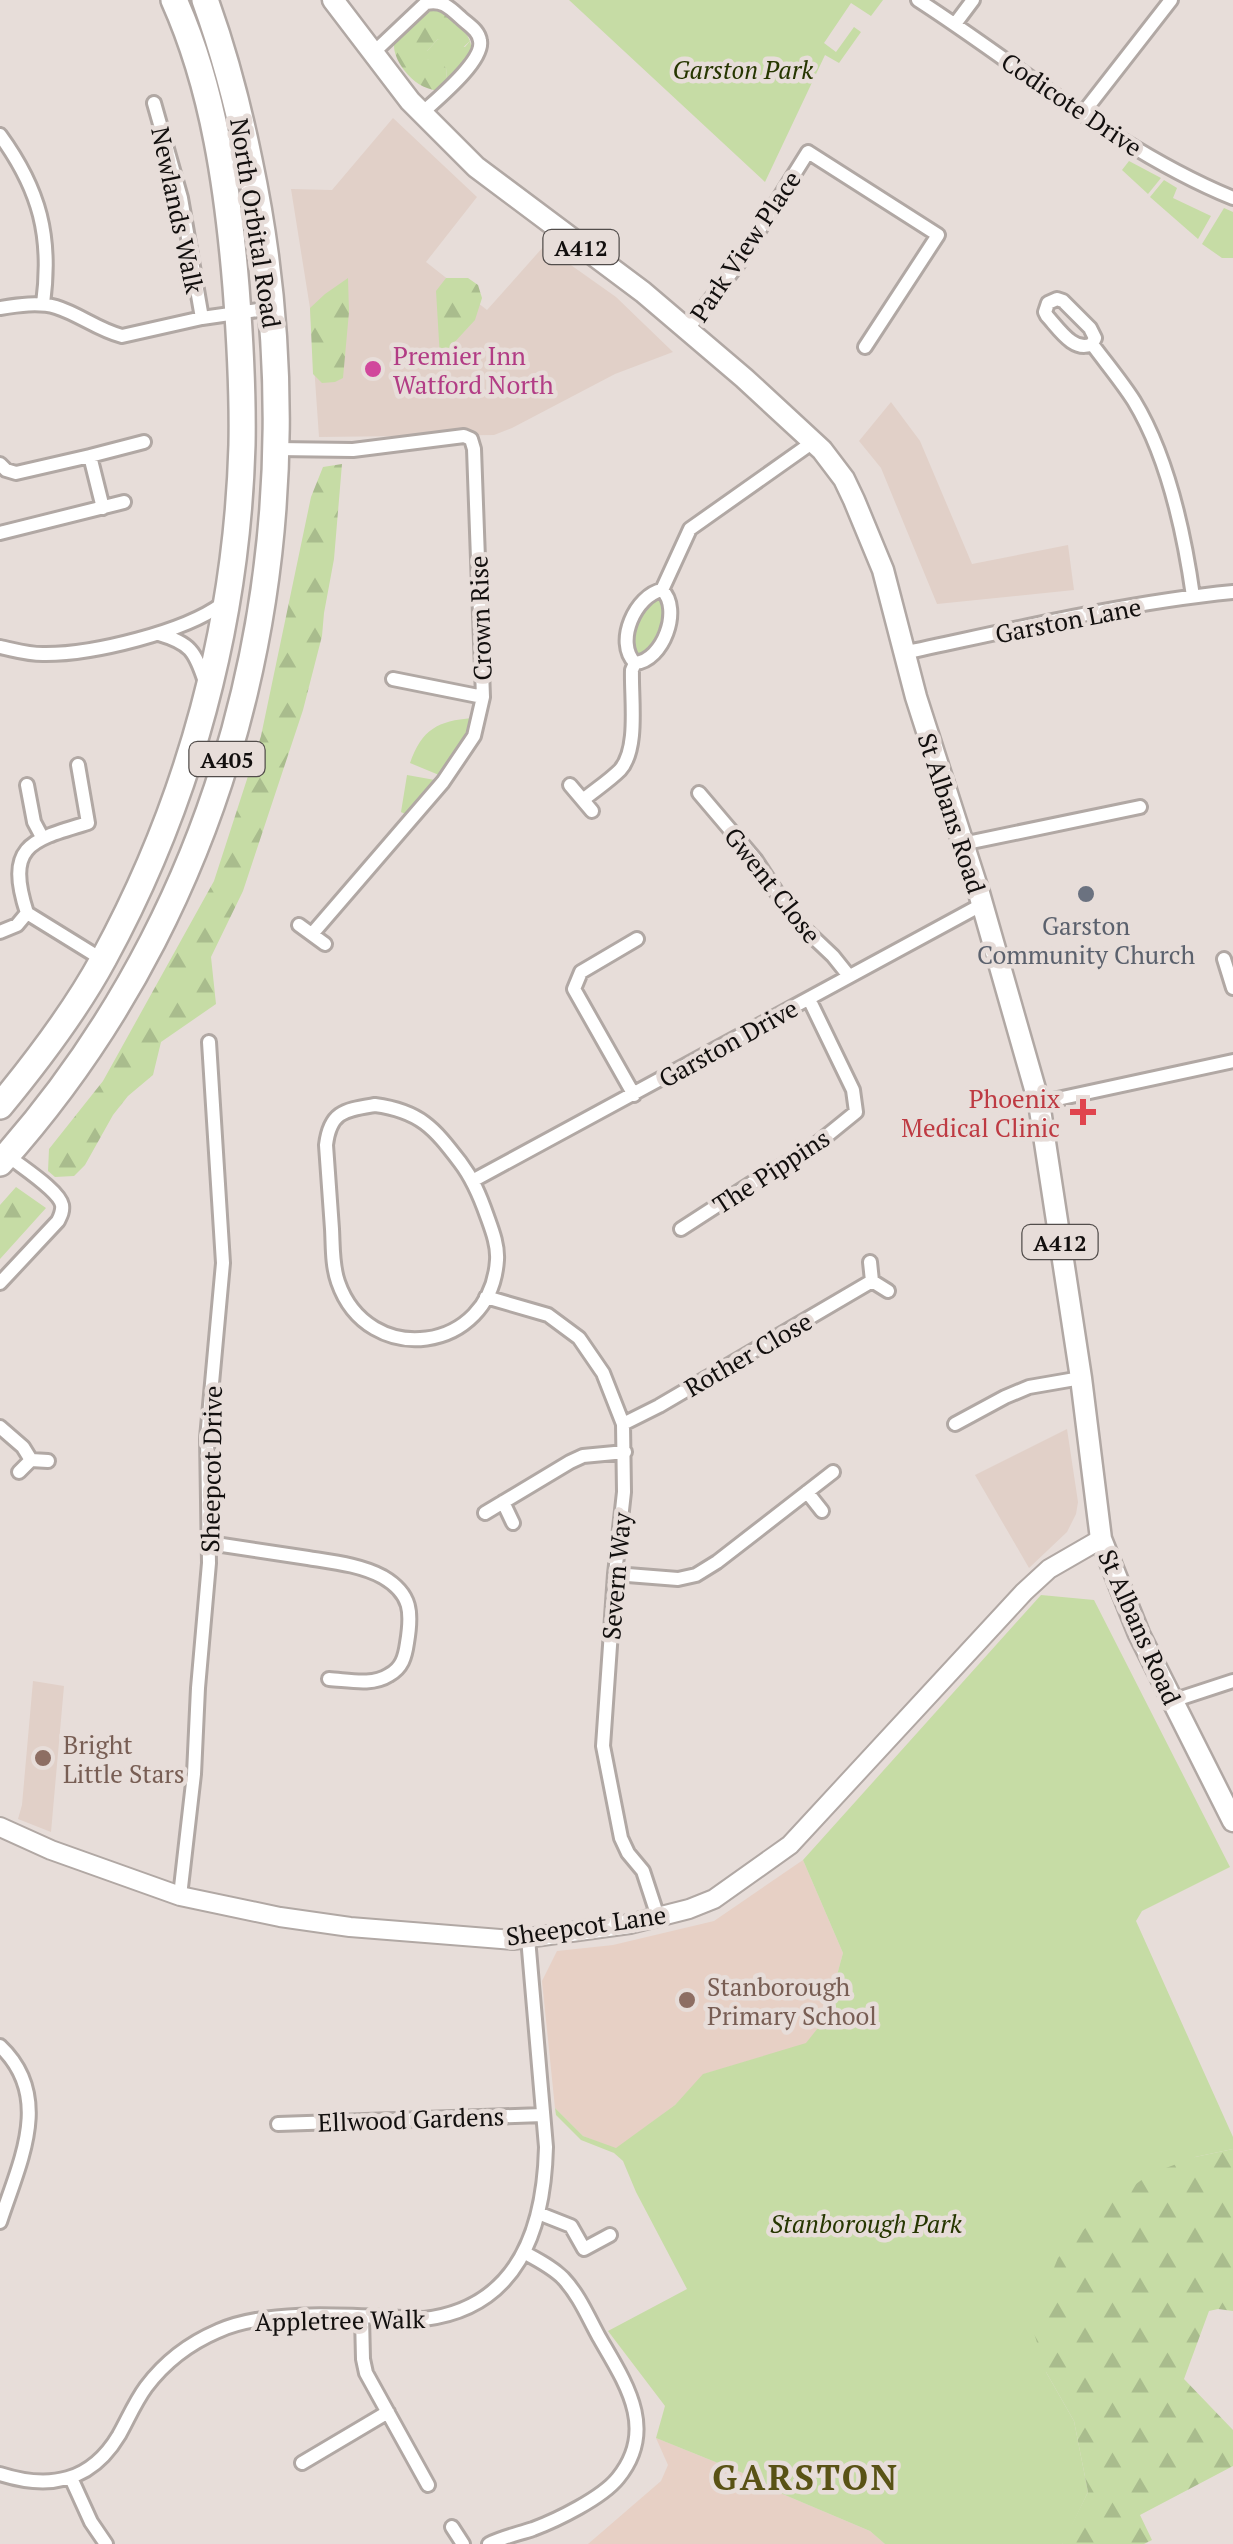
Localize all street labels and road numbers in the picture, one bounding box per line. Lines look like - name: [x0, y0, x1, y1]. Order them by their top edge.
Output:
- street label: Codicote Drive: [995, 45, 1149, 163]
- street label: North Orbital Road: [223, 116, 289, 331]
- street label: Newlands Walk: [144, 124, 212, 296]
- street label: Park View Place: [682, 164, 808, 328]
- road number: A412: [544, 230, 618, 264]
- street label: Crown Rise: [461, 555, 499, 681]
- street label: Garston Lane: [992, 590, 1144, 650]
- street label: St Albans Road: [911, 729, 993, 897]
- road number: A405: [190, 742, 264, 776]
- street label: Gwent Close: [717, 820, 829, 950]
- street label: Garston Drive: [653, 991, 803, 1095]
- street label: The Pippins: [706, 1121, 836, 1221]
- road number: A412: [1022, 1225, 1098, 1259]
- street label: Rother Close: [678, 1304, 818, 1404]
- street label: Sheepcot Drive: [193, 1385, 229, 1553]
- street label: Severn Way: [594, 1511, 638, 1641]
- street label: St Albans Road: [1091, 1544, 1189, 1710]
- street label: Sheepcot Lane: [504, 1897, 668, 1953]
- street label: Ellwood Gardens: [317, 2099, 505, 2139]
- street label: Appletree Walk: [255, 2302, 426, 2338]

